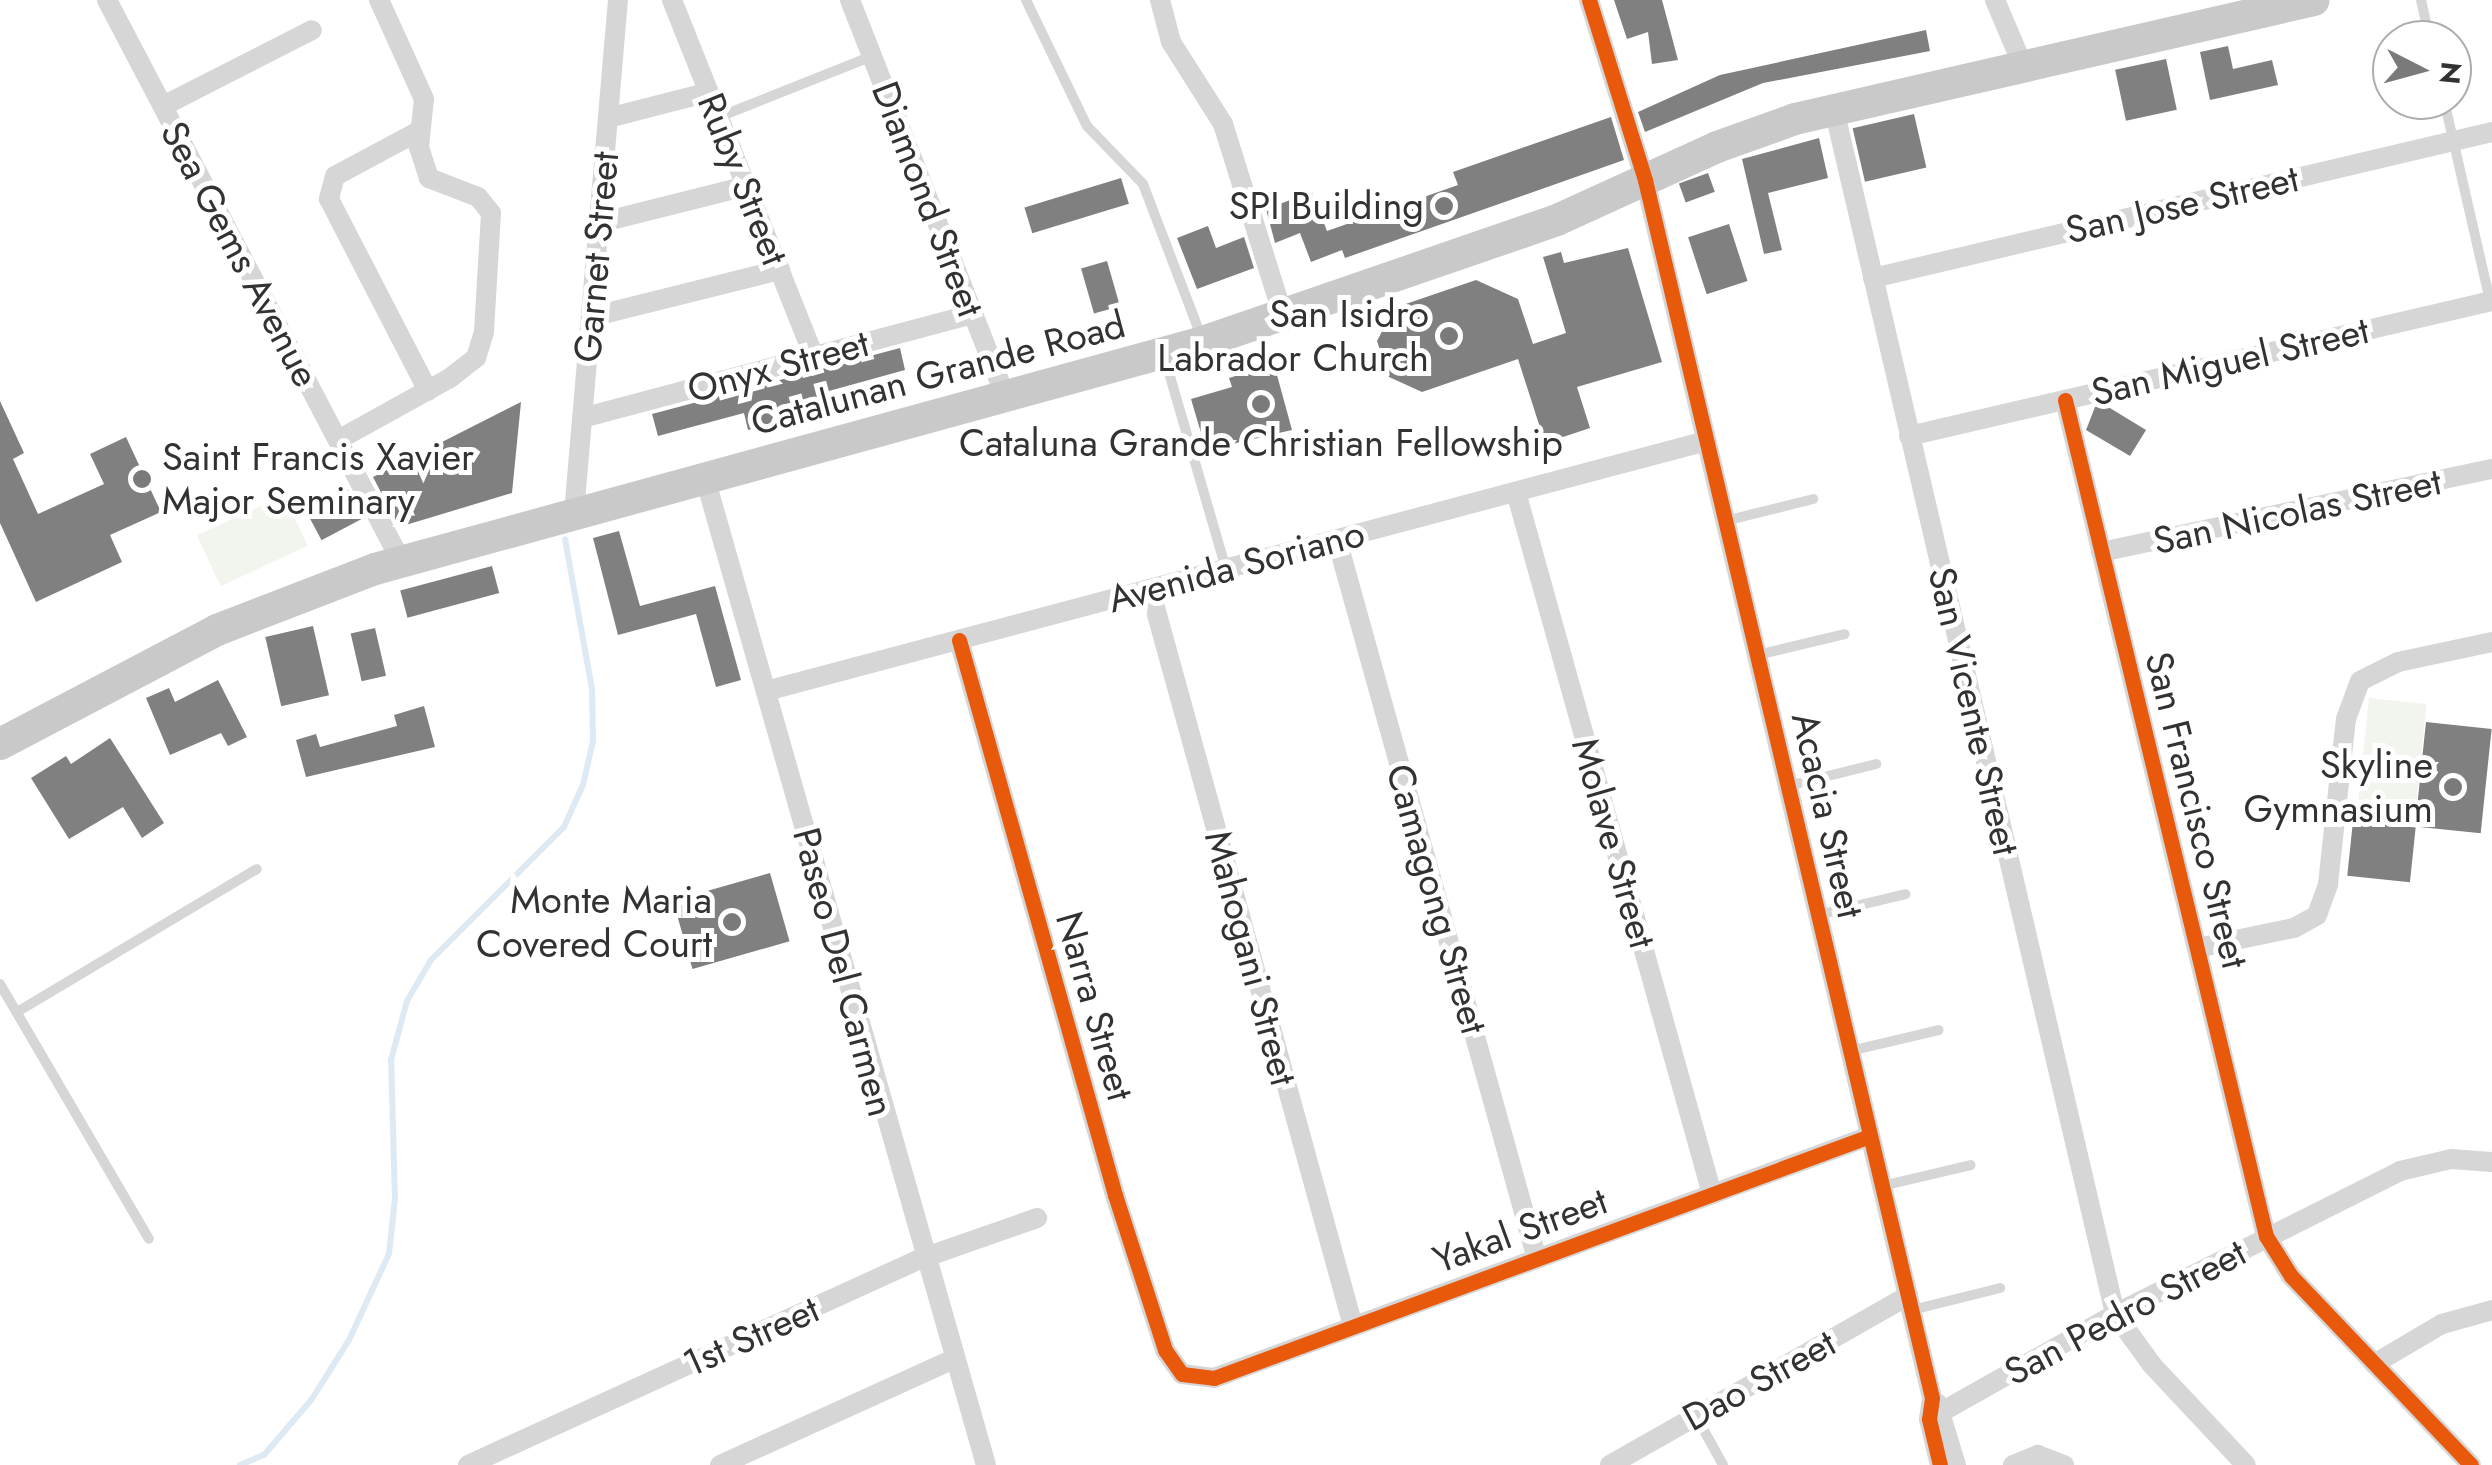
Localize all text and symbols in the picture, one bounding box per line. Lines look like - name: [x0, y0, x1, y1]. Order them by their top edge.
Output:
- north arrow: [2372, 20, 2472, 120]
- text: N: [2429, 60, 2472, 86]
- street label: Diamond Street: [862, 75, 994, 323]
- street label: Ruby Street: [688, 86, 798, 272]
- street label: Sea Gems Avenue: [151, 114, 329, 394]
- street label: Garnet Street: [564, 150, 628, 364]
- street label: San Jose Street: [2061, 155, 2303, 253]
- place label: SPI Building: [1229, 183, 1424, 229]
- marker: SPI Building: [1433, 195, 1455, 217]
- place label: San Isidro Labrador Church: [1157, 291, 1429, 380]
- street label: Catalunan Grande Road: [746, 301, 1130, 445]
- street label: San Miguel Street: [2087, 307, 2373, 415]
- street label: Onyx Street: [682, 320, 874, 412]
- marker: San Isidro Labrador Church: [1438, 325, 1460, 347]
- marker: Cataluna Grande Christian Fellowship: [1250, 393, 1272, 415]
- place label: Cataluna Grande Christian Fellowship: [959, 420, 1563, 466]
- place label: Saint Francis Xavier Major Seminary: [162, 434, 474, 524]
- street label: San Nicolas Street: [2149, 458, 2445, 564]
- marker: Saint Francis Xavier Major Seminary: [131, 468, 153, 490]
- street label: Avenida Soriano: [1103, 510, 1369, 622]
- street label: San Vicente Street: [1919, 563, 2029, 859]
- street label: San Francisco Street: [2136, 647, 2258, 973]
- street label: Acacia Street: [1782, 708, 1874, 922]
- street label: Molave Street: [1562, 733, 1666, 953]
- place label: Skyline Gymnasium: [2244, 742, 2433, 832]
- street label: Camagong Street: [1377, 759, 1497, 1039]
- marker: Skyline Gymnasium: [2442, 776, 2464, 798]
- street label: Paseo Del Carmen: [784, 823, 904, 1121]
- street label: Mahogani Street: [1195, 826, 1307, 1090]
- place label: Monte Maria Covered Court: [476, 877, 712, 966]
- street label: Narra Street: [1046, 906, 1144, 1106]
- marker: Monte Maria Covered Court: [721, 911, 743, 933]
- street label: Yakal Street: [1427, 1178, 1613, 1282]
- street label: San Pedro Street: [1997, 1229, 2253, 1395]
- street label: 1st Street: [676, 1286, 826, 1386]
- street label: Dao Street: [1675, 1320, 1843, 1440]

